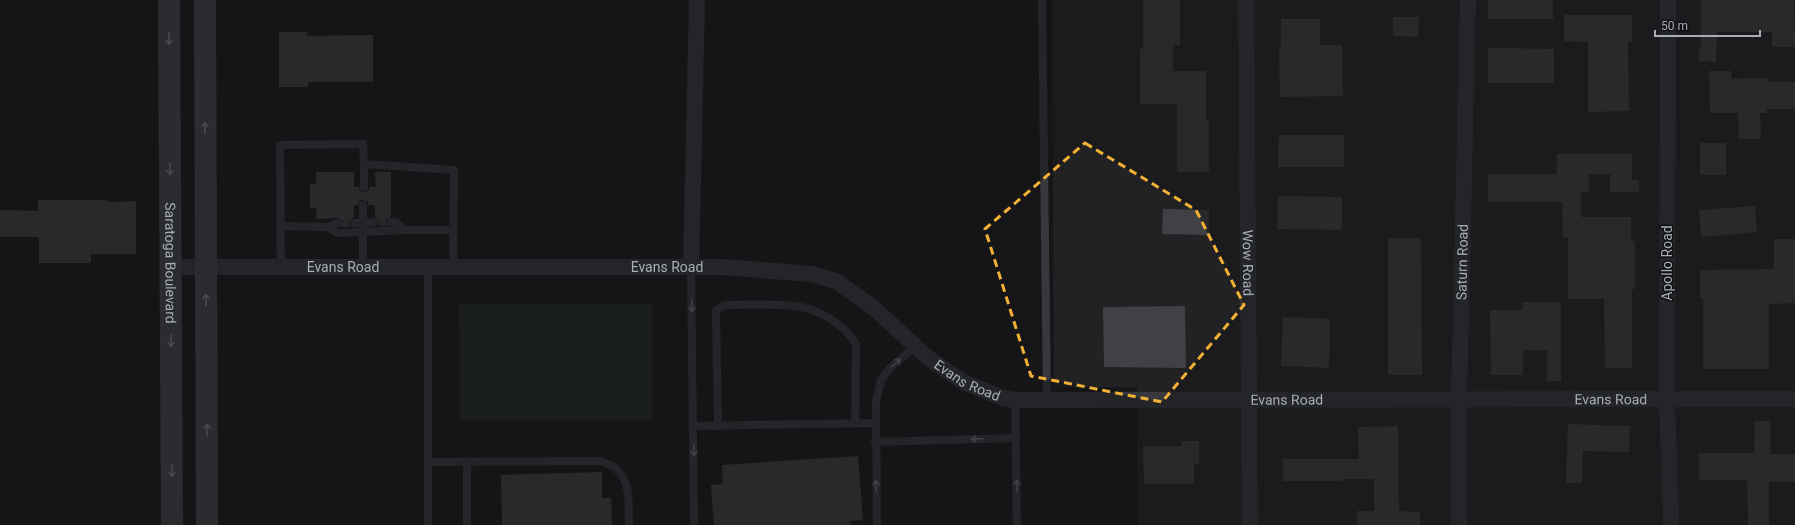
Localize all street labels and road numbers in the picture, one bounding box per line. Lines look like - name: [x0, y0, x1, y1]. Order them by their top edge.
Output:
- street label: Saratoga Boulevard: [162, 202, 179, 324]
- street label: Saturn Road: [1453, 224, 1471, 300]
- street label: Apollo Road: [1659, 225, 1675, 301]
- street label: Wow Road: [1240, 230, 1256, 296]
- street label: Evans Road: [307, 259, 379, 275]
- street label: Evans Road: [631, 259, 703, 275]
- street label: Evans Road: [931, 356, 1003, 404]
- street label: Evans Road: [1575, 391, 1647, 407]
- street label: Evans Road: [1251, 392, 1323, 408]

